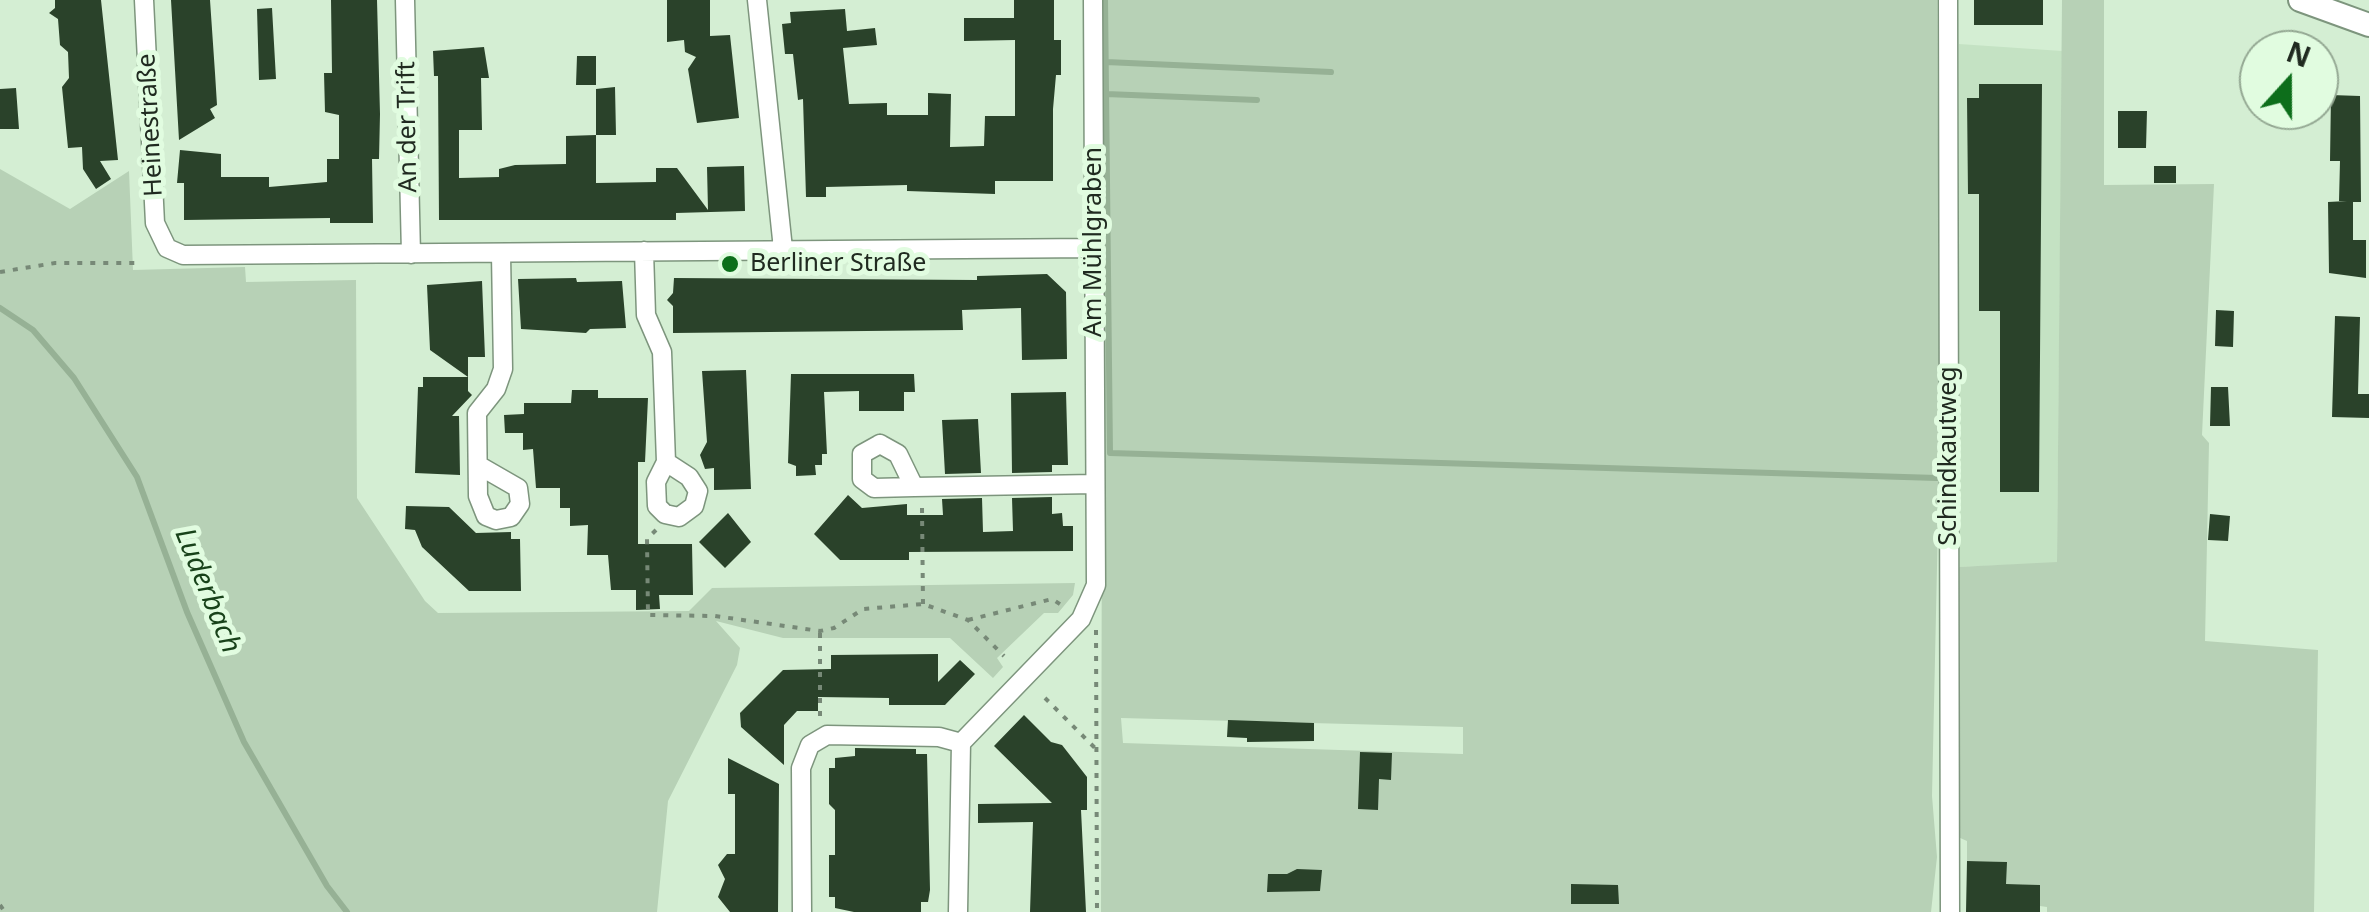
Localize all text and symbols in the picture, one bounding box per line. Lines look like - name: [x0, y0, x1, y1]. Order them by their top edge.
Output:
- north arrow: [2239, 30, 2339, 130]
- text: N: [2282, 32, 2316, 76]
- street label: Heinestraße: [132, 53, 170, 197]
- street label: An der Trift: [392, 61, 424, 193]
- street label: Am Mühlgraben: [1079, 147, 1109, 337]
- place label: Berliner Straße: [750, 249, 926, 279]
- marker: Berliner Straße: [719, 253, 741, 275]
- street label: Schindkautweg: [1934, 366, 1964, 546]
- water label: Luderbach: [167, 524, 247, 658]

